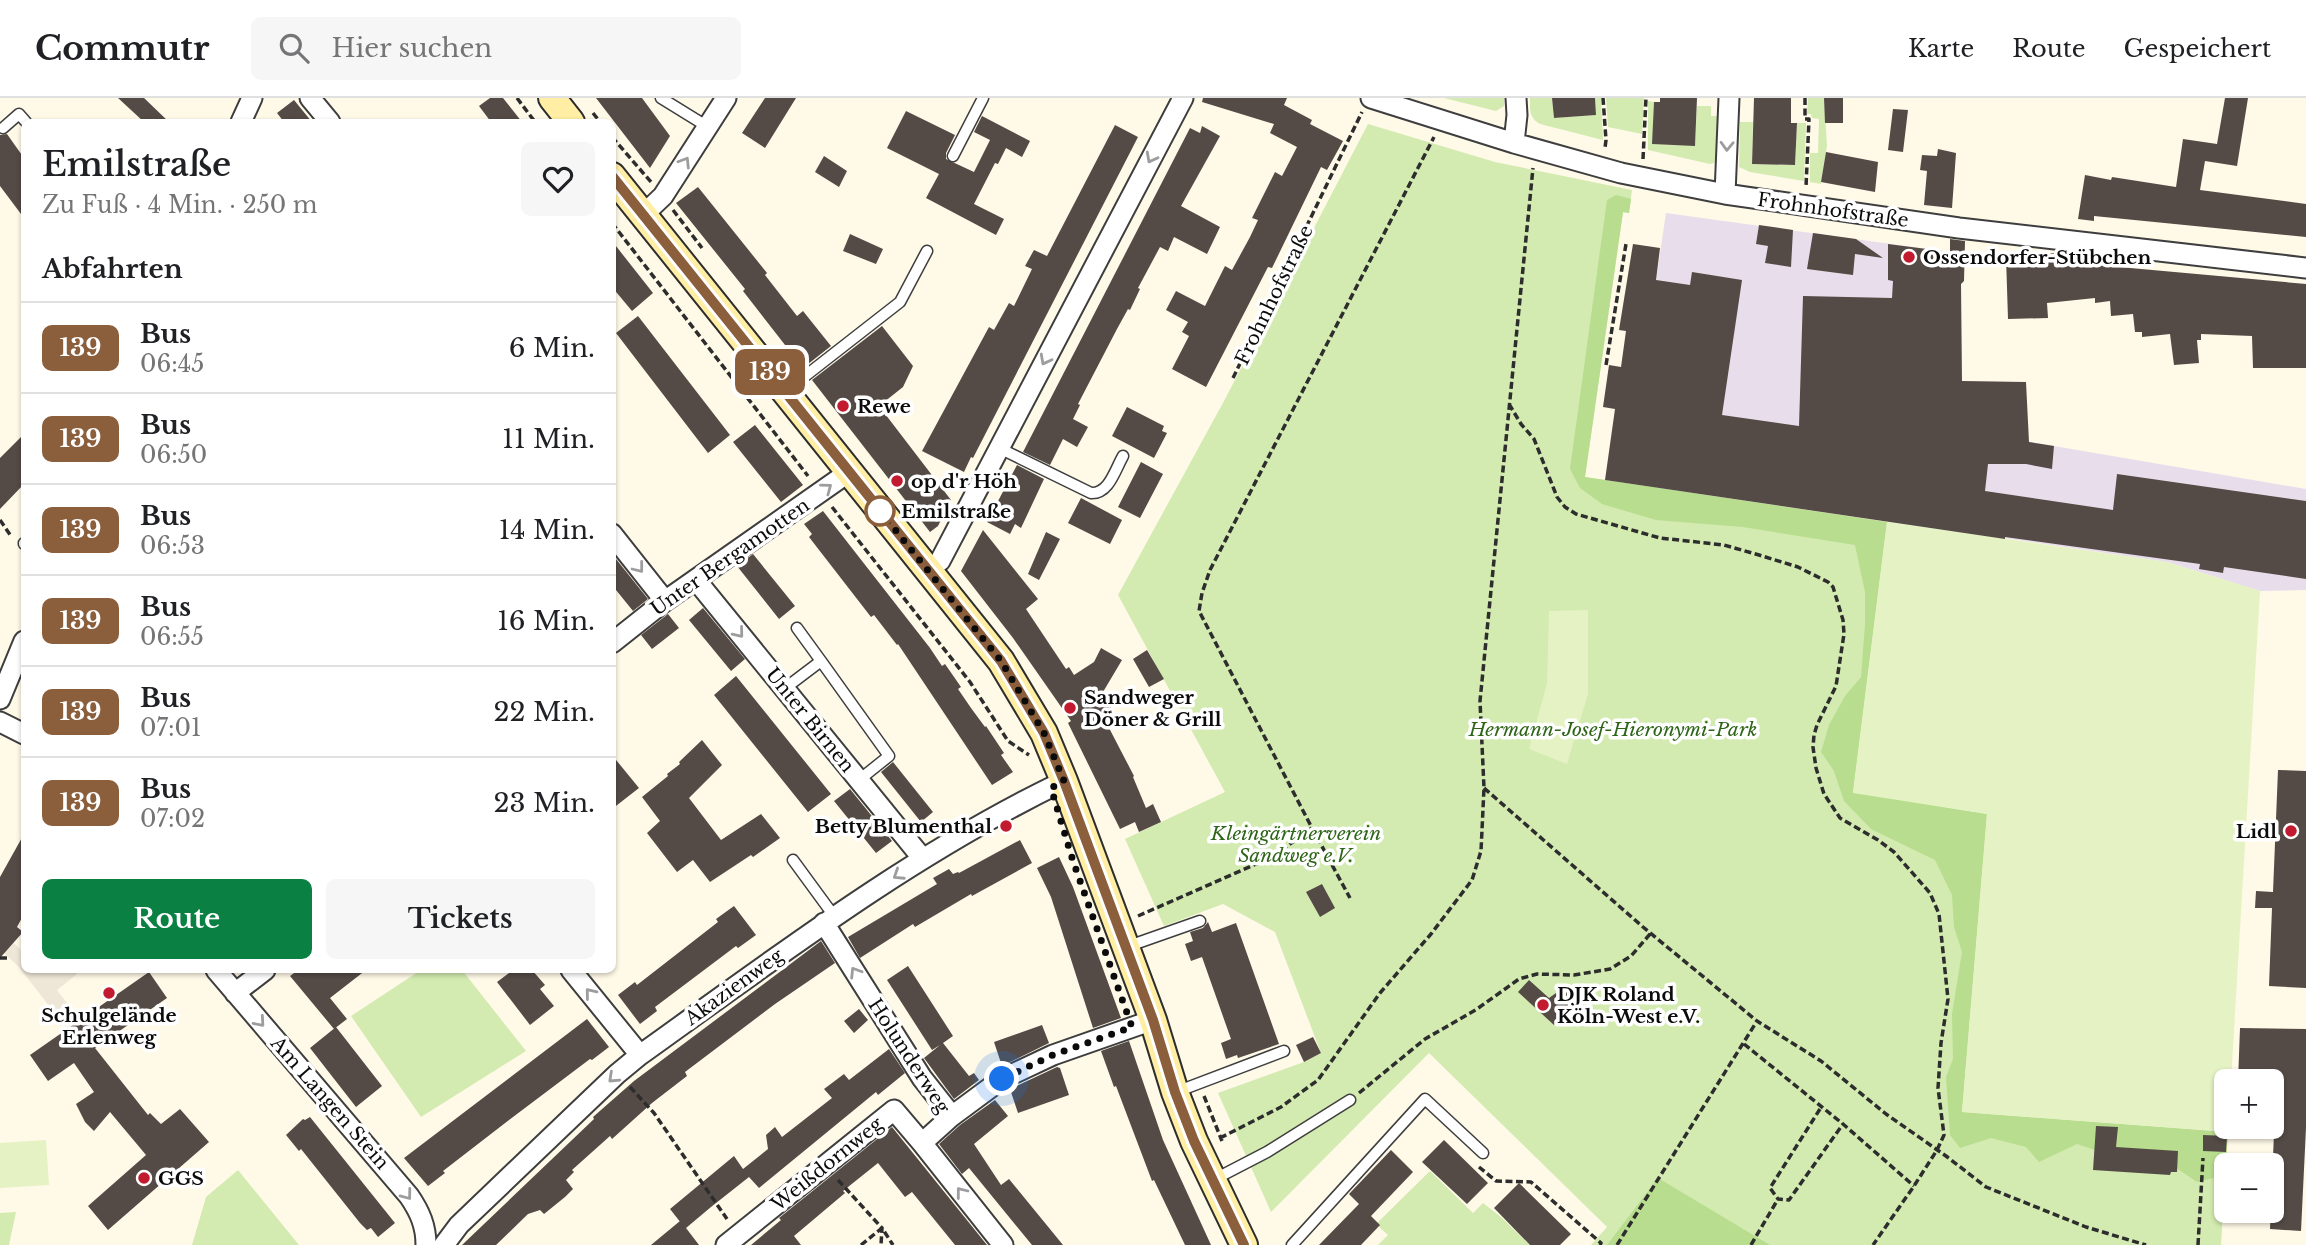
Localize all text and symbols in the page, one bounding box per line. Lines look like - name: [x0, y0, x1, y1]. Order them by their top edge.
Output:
- search box: [251, 17, 741, 80]
- text: Commutr: [35, 28, 209, 69]
- icon: search: [275, 29, 313, 67]
- text: Hier suchen: [331, 32, 492, 64]
- text: Karte: [1908, 34, 1974, 63]
- text: Route: [2012, 34, 2086, 63]
- text: Gespeichert: [2124, 34, 2271, 63]
- one-way arrow: [1720, 141, 1735, 152]
- button: heart: [521, 142, 595, 216]
- text: Emilstraße: [42, 144, 231, 185]
- one-way arrow: [1146, 151, 1159, 164]
- one-way arrow: [676, 156, 689, 169]
- street label: Frohnhofstraße: [1756, 188, 1910, 232]
- text: Zu Fuß · 4 Min. · 250 m: [42, 191, 317, 219]
- street label: Frohnhofstraße: [1230, 221, 1318, 369]
- place label: Ossendorfer-Stübchen: [1923, 246, 2151, 269]
- marker: Ossendorfer-Stübchen: [1901, 249, 1917, 265]
- text: Abfahrten: [42, 253, 183, 285]
- text: Bus: [140, 318, 191, 350]
- text: 6 Min.: [509, 332, 595, 364]
- text: 139: [60, 333, 101, 362]
- line badge: 139: [730, 349, 810, 395]
- text: 06:45: [140, 350, 204, 378]
- one-way arrow: [1040, 353, 1054, 365]
- text: 139: [749, 357, 791, 386]
- place label: Rewe: [857, 395, 911, 418]
- marker: Rewe: [835, 398, 851, 414]
- text: Bus: [140, 409, 191, 441]
- text: 11 Min.: [502, 423, 595, 455]
- text: 139: [60, 424, 101, 453]
- text: 06:50: [140, 441, 207, 469]
- place label: op d'r Höh: [911, 470, 1017, 493]
- marker: op d'r Höh: [889, 473, 905, 489]
- one-way arrow: [819, 484, 831, 497]
- street label: Unter Bergamotten: [646, 494, 814, 620]
- marker: Emilstraße: [865, 496, 895, 526]
- text: Bus: [140, 500, 191, 532]
- place label: Emilstraße: [901, 500, 1011, 523]
- text: 14 Min.: [499, 514, 595, 546]
- text: 139: [60, 515, 101, 544]
- text: 06:53: [140, 532, 205, 560]
- one-way arrow: [630, 560, 643, 572]
- text: Bus: [140, 591, 191, 623]
- text: 16 Min.: [497, 605, 595, 637]
- text: 139: [60, 606, 101, 635]
- text: 06:55: [140, 623, 204, 651]
- one-way arrow: [731, 626, 744, 638]
- street label: Unter Birnen: [761, 663, 859, 777]
- text: Bus: [140, 682, 191, 714]
- place label: Sandweger Döner & Grill: [1084, 686, 1222, 731]
- text: 22 Min.: [493, 696, 595, 728]
- text: 139: [60, 697, 101, 726]
- marker: Sandweger Döner & Grill: [1062, 700, 1078, 716]
- text: 07:01: [140, 714, 201, 742]
- park label: Hermann-Josef-Hieronymi-Park: [1468, 718, 1757, 741]
- text: Bus: [140, 773, 191, 805]
- text: 23 Min.: [493, 787, 595, 819]
- text: 139: [60, 788, 101, 817]
- text: 07:02: [140, 805, 205, 833]
- place label: Betty Blumenthal: [815, 815, 992, 838]
- marker: Betty Blumenthal: [998, 818, 1014, 834]
- place label: Lidl: [2236, 820, 2277, 843]
- park label: Kleingärtnerverein Sandweg e.V.: [1210, 822, 1381, 867]
- marker: Lidl: [2283, 823, 2299, 839]
- one-way arrow: [893, 866, 906, 879]
- button: Route: [42, 879, 312, 959]
- button: Tickets: [326, 879, 595, 959]
- street label: Akazienweg: [680, 943, 788, 1031]
- one-way arrow: [850, 966, 863, 979]
- place label: DJK Roland Köln-West e.V.: [1557, 983, 1700, 1028]
- marker: Schulgelände Erlenweg: [101, 985, 117, 1001]
- one-way arrow: [586, 989, 598, 1002]
- street label: Holunderweg: [863, 994, 955, 1118]
- marker: DJK Roland Köln-West e.V.: [1535, 997, 1551, 1013]
- place label: Schulgelände Erlenweg: [41, 1004, 177, 1049]
- one-way arrow: [252, 1014, 264, 1027]
- street label: Am Langen Stein: [265, 1031, 394, 1174]
- your location: [984, 1061, 1019, 1096]
- map controls: [2214, 1069, 2284, 1223]
- button: +: [2214, 1069, 2284, 1139]
- one-way arrow: [608, 1070, 621, 1082]
- street label: Weißdornweg: [766, 1112, 888, 1216]
- button: −: [2214, 1153, 2284, 1223]
- place label: GGS: [158, 1167, 204, 1190]
- marker: GGS: [136, 1170, 152, 1186]
- one-way arrow: [399, 1187, 412, 1200]
- one-way arrow: [956, 1187, 969, 1199]

